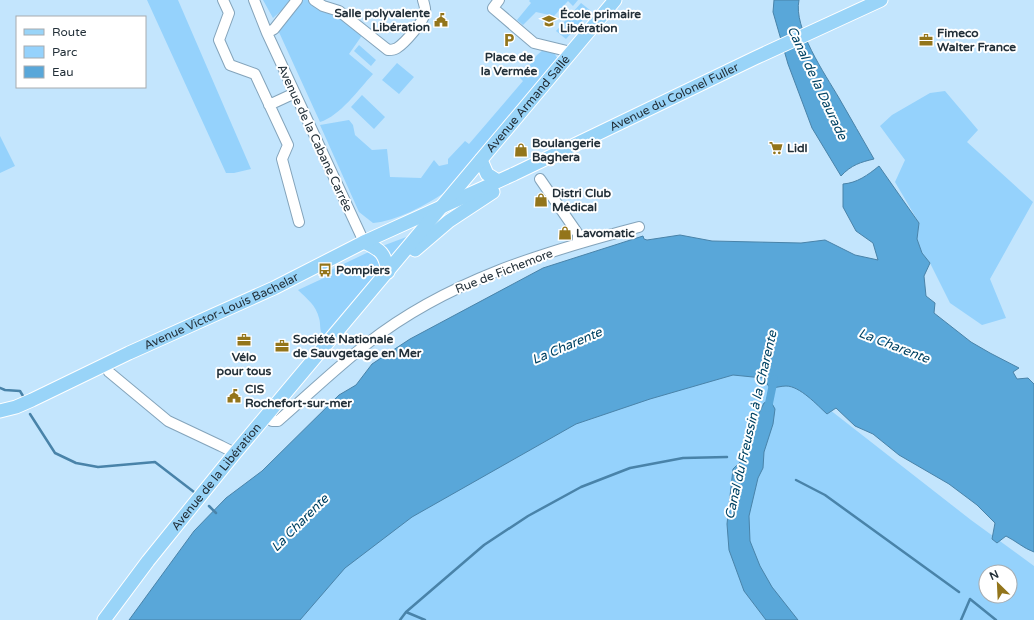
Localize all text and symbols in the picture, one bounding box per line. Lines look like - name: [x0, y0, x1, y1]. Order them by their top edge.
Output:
- place label: Salle polyvalente Libération: [334, 6, 430, 34]
- place label: École primaire Libération: [560, 7, 641, 35]
- public building icon: Salle polyvalente Libération: [433, 12, 449, 28]
- school or university icon: École primaire Libération: [541, 13, 557, 29]
- legend: [16, 16, 146, 88]
- water label: Canal de la Daurade: [784, 24, 851, 143]
- text: Route: [52, 25, 87, 39]
- place label: Fimeco Walter France: [937, 26, 1016, 54]
- parking icon: Place de la Vermée: [501, 32, 517, 48]
- office icon: Fimeco Walter France: [918, 32, 934, 48]
- text: Parc: [52, 45, 77, 59]
- place label: Place de la Vermée: [481, 50, 537, 78]
- street label: Avenue Armand Sallé: [483, 52, 573, 155]
- street label: Avenue du Colonel Fuller: [607, 60, 741, 134]
- street label: Avenue de la Cabane Carrée: [275, 62, 355, 214]
- text: Eau: [52, 65, 74, 79]
- place label: Boulangerie Baghera: [532, 136, 601, 165]
- supermarket icon: Lidl: [768, 140, 784, 156]
- place label: Lidl: [787, 141, 807, 155]
- shop icon: Boulangerie Baghera: [513, 142, 529, 158]
- place label: Distri Club Médical: [552, 186, 612, 214]
- shop icon: Distri Club Médical: [533, 192, 549, 208]
- shop icon: Lavomatic: [557, 225, 573, 241]
- place label: Lavomatic: [576, 226, 635, 240]
- street label: Rue de Fichemore: [453, 246, 555, 296]
- bus stop icon: Pompiers: [317, 262, 333, 278]
- place label: Pompiers: [336, 263, 390, 278]
- street label: Avenue Victor-Louis Bachelar: [142, 269, 301, 352]
- water label: La Charente: [530, 324, 605, 368]
- water label: La Charente: [856, 325, 932, 367]
- water label: Canal du Freussin à la Charente: [721, 328, 781, 521]
- office icon: Vélo pour tous: [236, 332, 252, 348]
- place label: Société Nationale de Sauvgetage en Mer: [293, 332, 422, 361]
- office icon: Société Nationale de Sauvgetage en Mer: [274, 338, 290, 354]
- place label: Vélo pour tous: [217, 350, 272, 379]
- place label: CIS Rochefort-sur-mer: [245, 382, 352, 410]
- public building icon: CIS Rochefort-sur-mer: [226, 388, 242, 404]
- street label: Avenue de la Libération: [168, 420, 264, 533]
- water label: La Charente: [268, 491, 332, 555]
- north arrow: [978, 564, 1018, 604]
- text: N: [987, 568, 1001, 583]

